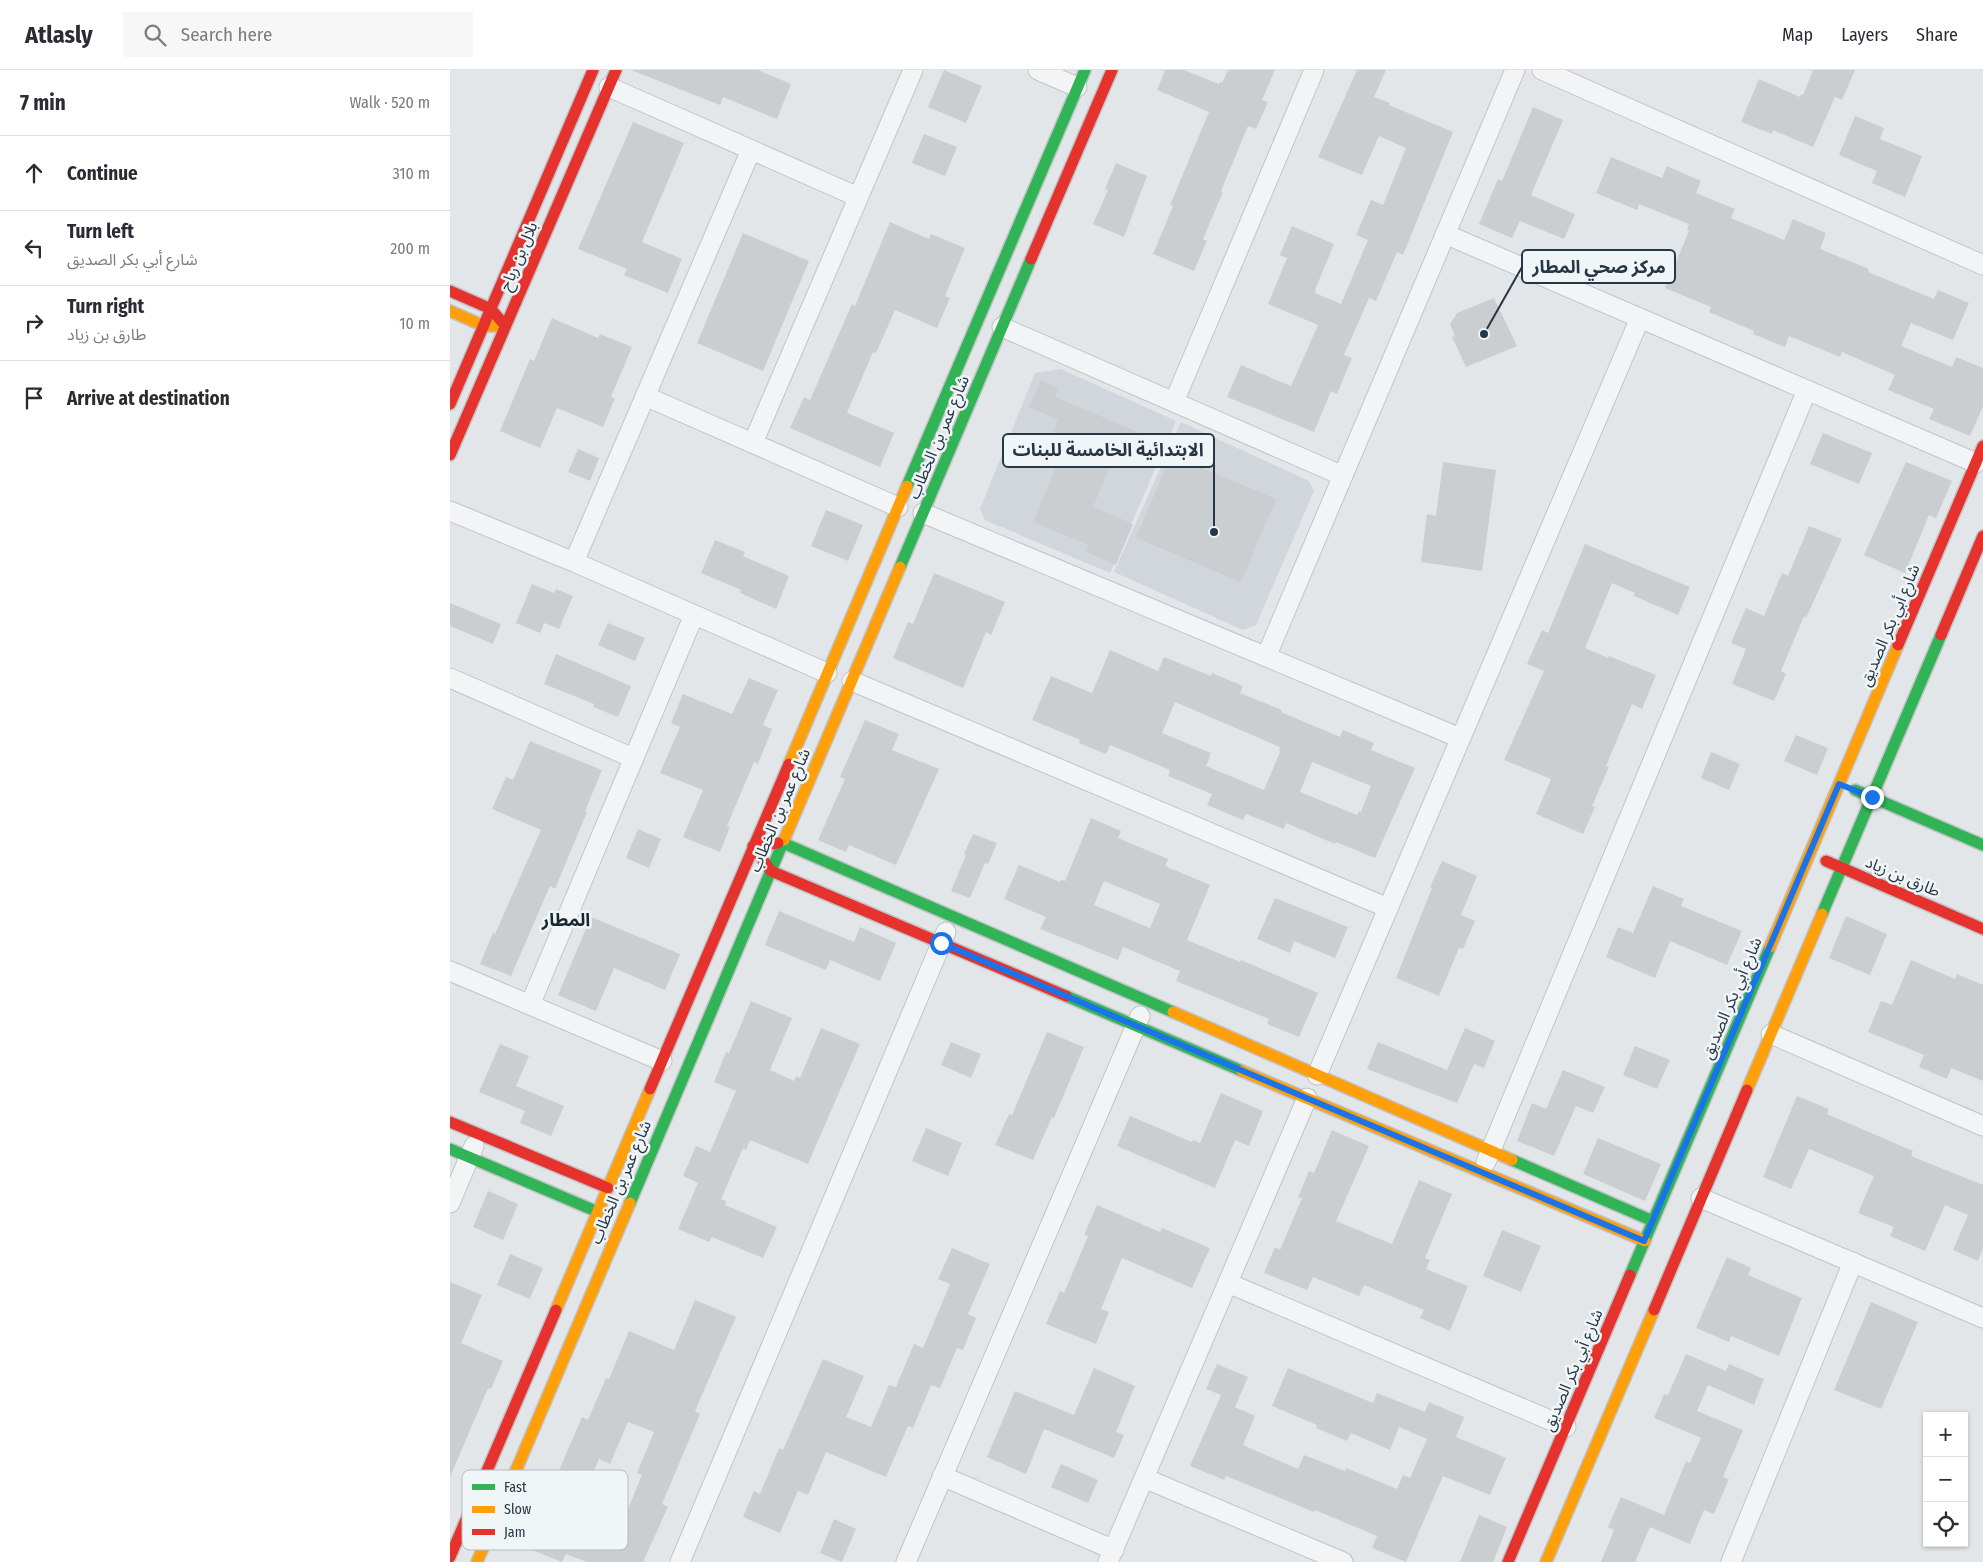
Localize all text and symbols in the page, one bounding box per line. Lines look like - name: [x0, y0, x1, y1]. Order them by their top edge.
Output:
- search box: [123, 12, 473, 57]
- text: Atlasly: [25, 21, 93, 49]
- icon: search: [141, 21, 169, 49]
- text: Search here: [181, 23, 272, 46]
- text: Map: [1782, 24, 1813, 46]
- text: Layers: [1841, 24, 1888, 46]
- text: Share: [1916, 24, 1958, 46]
- text: 7 min: [20, 90, 66, 116]
- text: Walk · 520 m: [350, 93, 430, 112]
- icon: ahead: [20, 159, 48, 187]
- text: Continue: [67, 162, 138, 185]
- text: 310 m: [393, 164, 430, 183]
- street label: بلال بن رباح: [495, 219, 544, 295]
- text: Turn left: [67, 220, 134, 243]
- icon: left: [20, 234, 48, 262]
- text: 200 m: [390, 239, 430, 258]
- text: شارع أبي بكر الصديق: [67, 250, 197, 269]
- callout: مركز صحي المطار: [1522, 250, 1675, 283]
- text: مركز صحي المطار: [1531, 256, 1666, 281]
- text: Turn right: [67, 295, 144, 318]
- icon: right: [20, 309, 48, 337]
- text: 10 m: [399, 314, 430, 333]
- text: طارق بن زياد: [67, 325, 146, 344]
- street label: شارع عمر بن الخطاب: [904, 373, 976, 503]
- icon: arrive: [20, 384, 48, 412]
- text: Arrive at destination: [67, 387, 230, 410]
- callout: الابتدائية الخامسة للبنات: [1003, 434, 1214, 467]
- text: الابتدائية الخامسة للبنات: [1012, 439, 1204, 461]
- street label: شارع أبي بكر الصديق: [1855, 561, 1926, 690]
- street label: شارع عمر بن الخطاب: [745, 746, 817, 876]
- route end: [1861, 786, 1884, 809]
- street label: طارق بن زياد: [1863, 852, 1943, 901]
- district label: المطار: [541, 909, 590, 931]
- route start: [930, 932, 953, 955]
- street label: شارع أبي بكر الصديق: [1697, 934, 1768, 1063]
- street label: شارع عمر بن الخطاب: [586, 1118, 658, 1248]
- street label: شارع أبي بكر الصديق: [1538, 1306, 1609, 1435]
- map controls: [1923, 1412, 1968, 1547]
- button: +: [1923, 1412, 1968, 1457]
- button: −: [1923, 1457, 1968, 1502]
- legend: [462, 1470, 628, 1550]
- text: Fast: [504, 1479, 527, 1496]
- text: Slow: [504, 1501, 531, 1518]
- button: locate: [1923, 1502, 1968, 1547]
- text: Jam: [504, 1524, 525, 1541]

